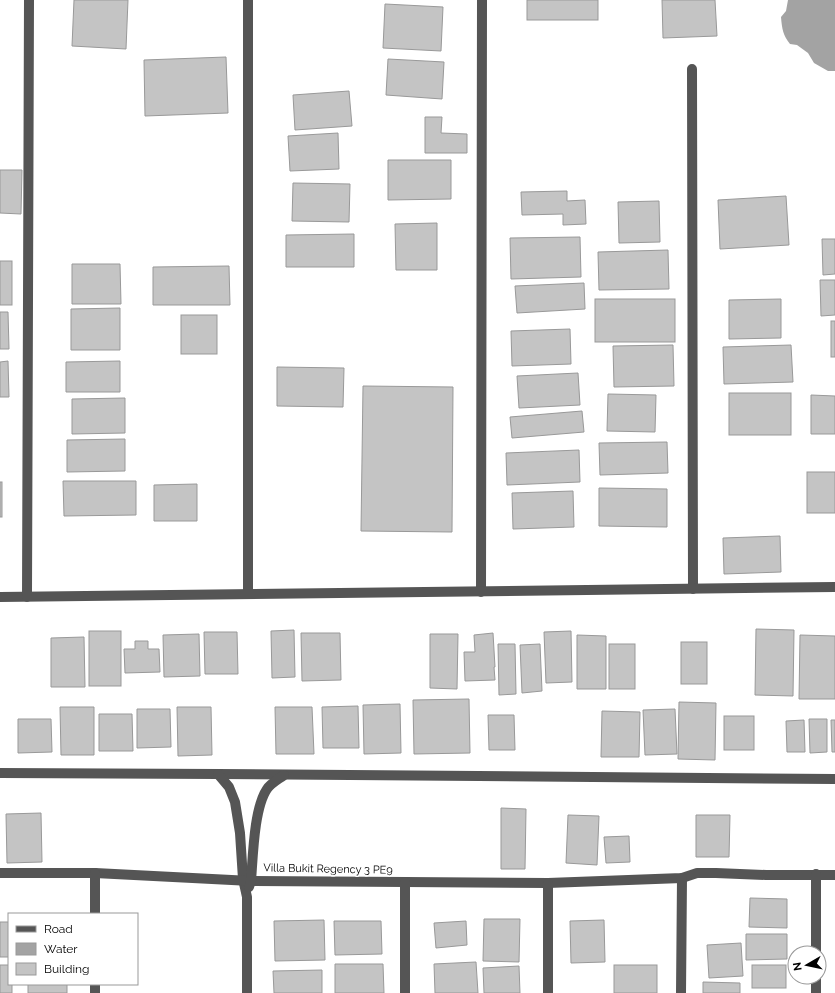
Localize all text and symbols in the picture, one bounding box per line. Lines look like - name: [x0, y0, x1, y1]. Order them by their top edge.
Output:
- street label: Villa Bukit Regency 3 PE9: [263, 861, 393, 877]
- legend: [8, 913, 138, 985]
- text: Road: [44, 922, 73, 936]
- text: Water: [44, 942, 78, 956]
- north arrow: [787, 945, 827, 985]
- text: N: [791, 961, 805, 972]
- text: Building: [44, 962, 90, 976]

